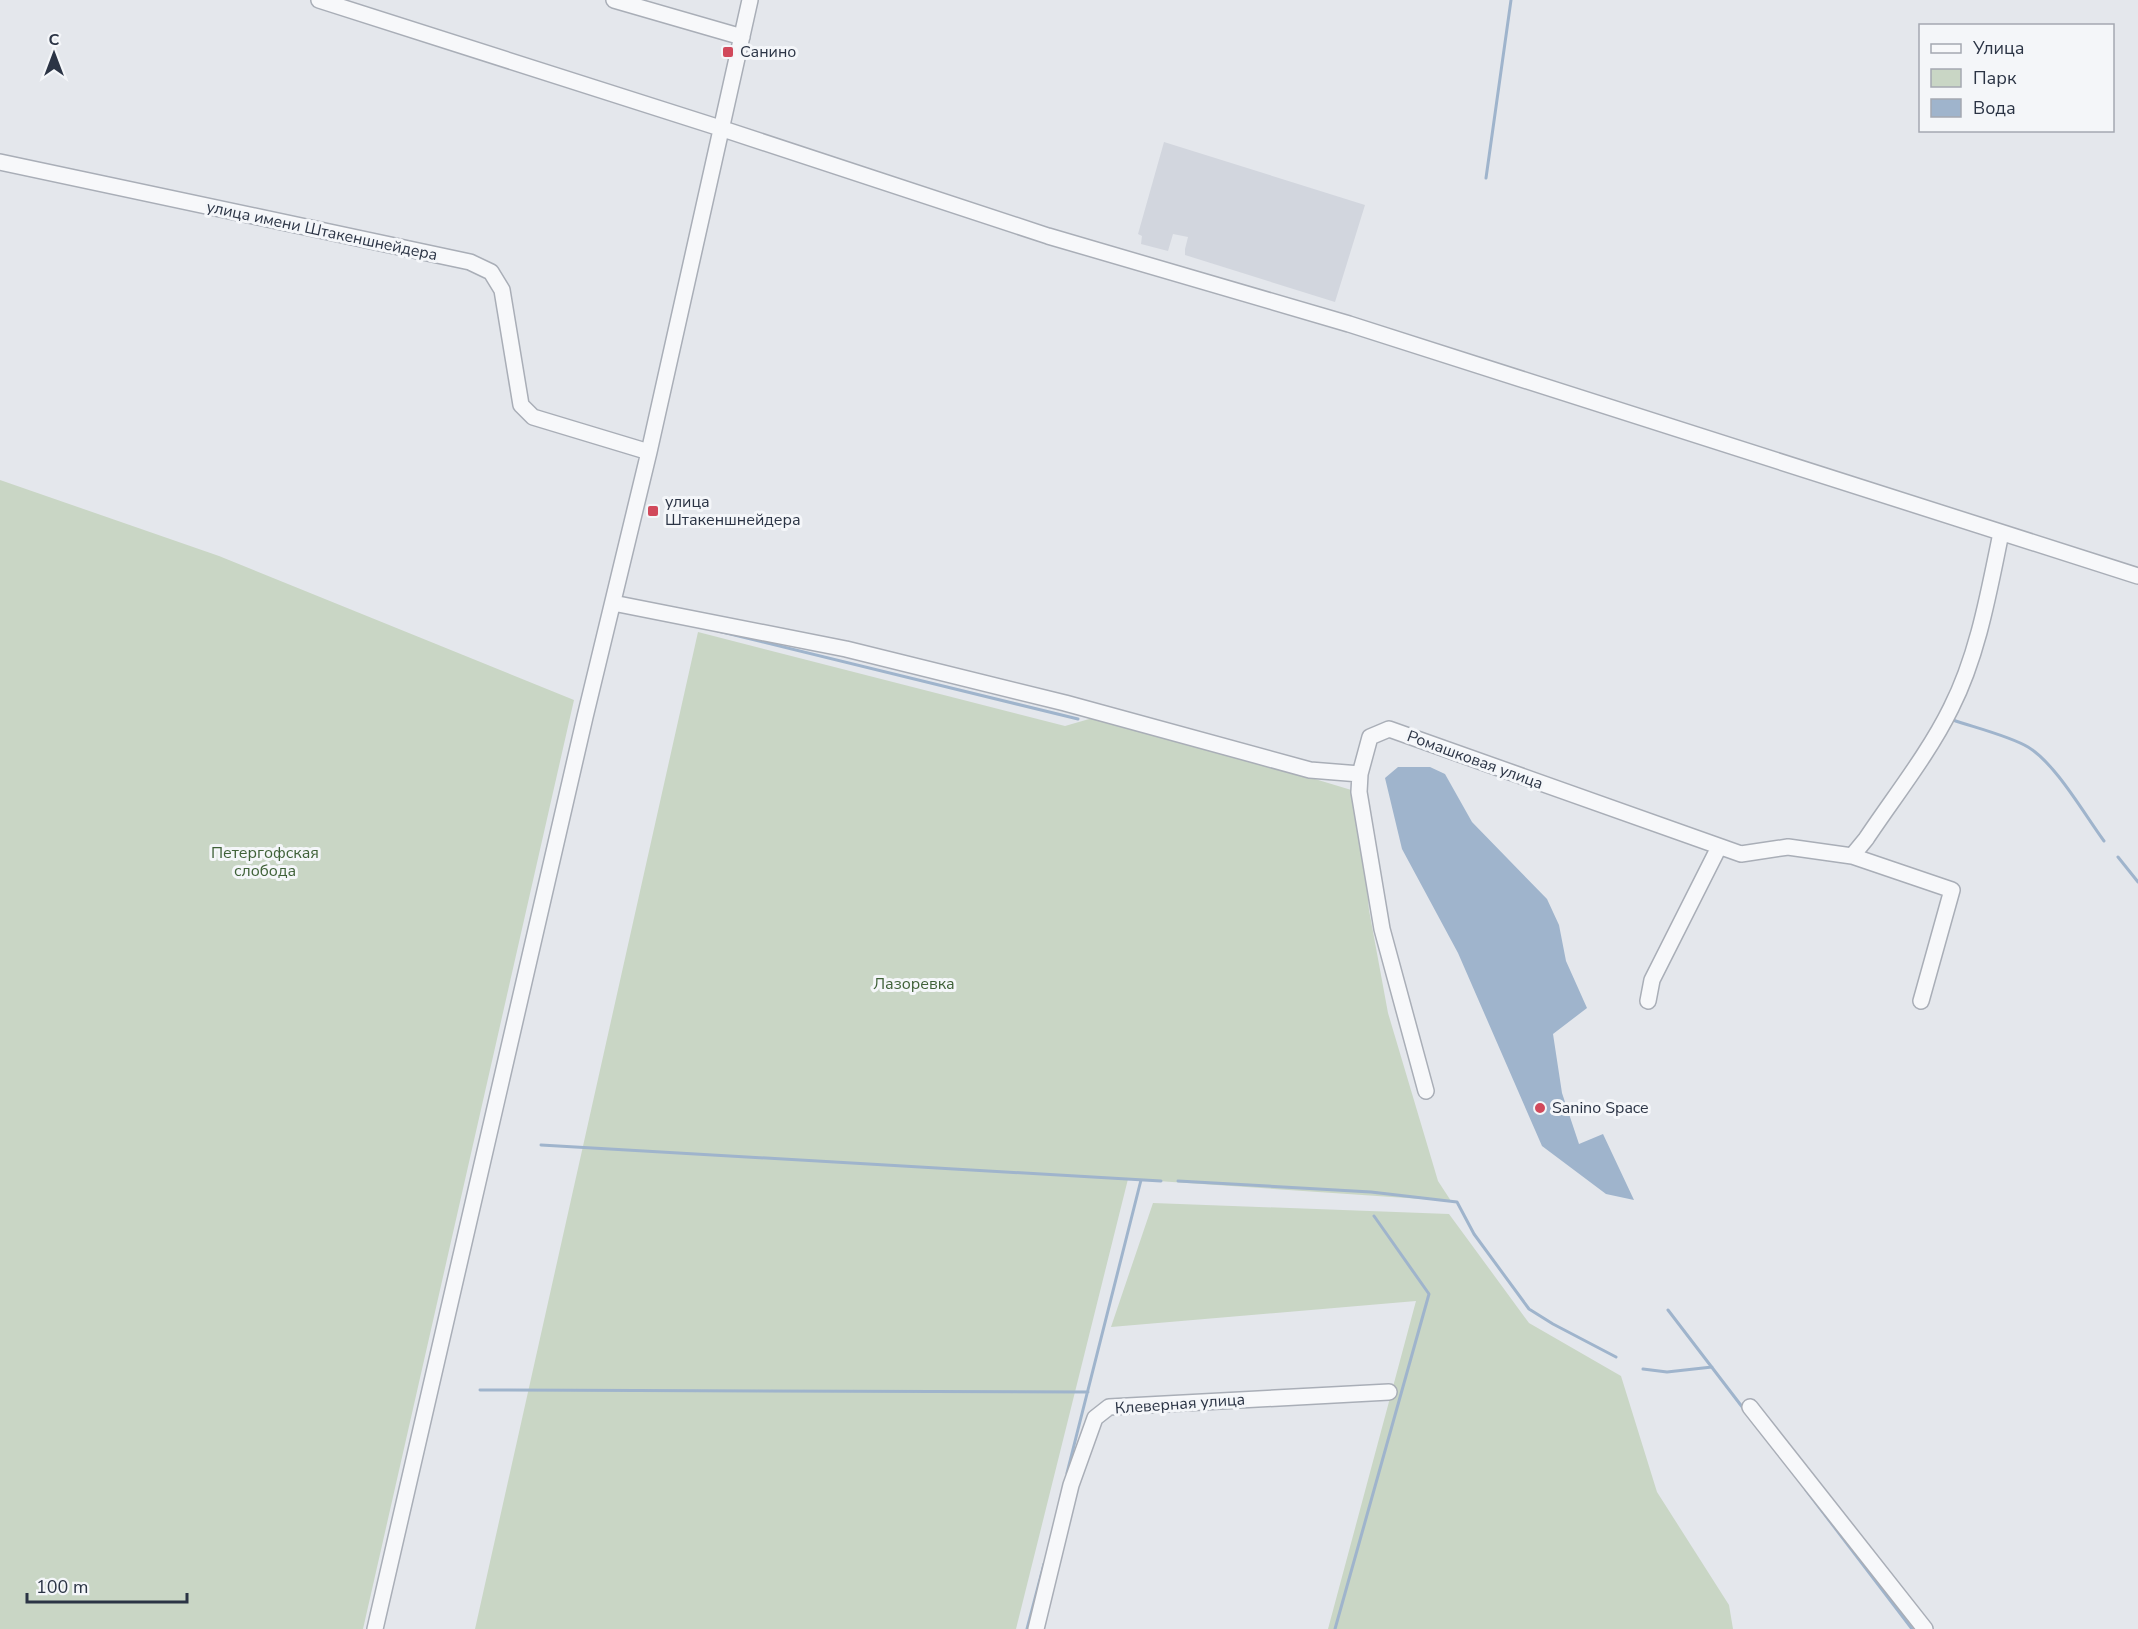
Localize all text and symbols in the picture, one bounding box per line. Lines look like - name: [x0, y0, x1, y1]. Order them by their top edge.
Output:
- north arrow: [24, 24, 84, 84]
- legend: [1919, 24, 2114, 132]
- text: С: [49, 29, 60, 51]
- text: Улица: [1972, 36, 2024, 60]
- place label: Санино: [740, 41, 796, 63]
- marker: Санино: [721, 45, 735, 59]
- text: Парк: [1973, 66, 2017, 90]
- text: Вода: [1973, 96, 2016, 120]
- street label: улица имени Штакеншнейдера: [204, 196, 440, 266]
- place label: улица Штакеншнейдера: [665, 491, 801, 531]
- marker: улица Штакеншнейдера: [646, 504, 660, 518]
- street label: Ромашковая улица: [1404, 725, 1546, 795]
- park label: Петергофская слобода: [211, 842, 319, 882]
- park label: Лазоревка: [873, 973, 955, 995]
- place label: Sanino Space: [1552, 1097, 1649, 1119]
- marker: Sanino Space: [1533, 1101, 1547, 1115]
- street label: Клеверная улица: [1114, 1388, 1246, 1420]
- scale bar: [27, 1566, 188, 1604]
- text: 100 m: [36, 1575, 88, 1599]

